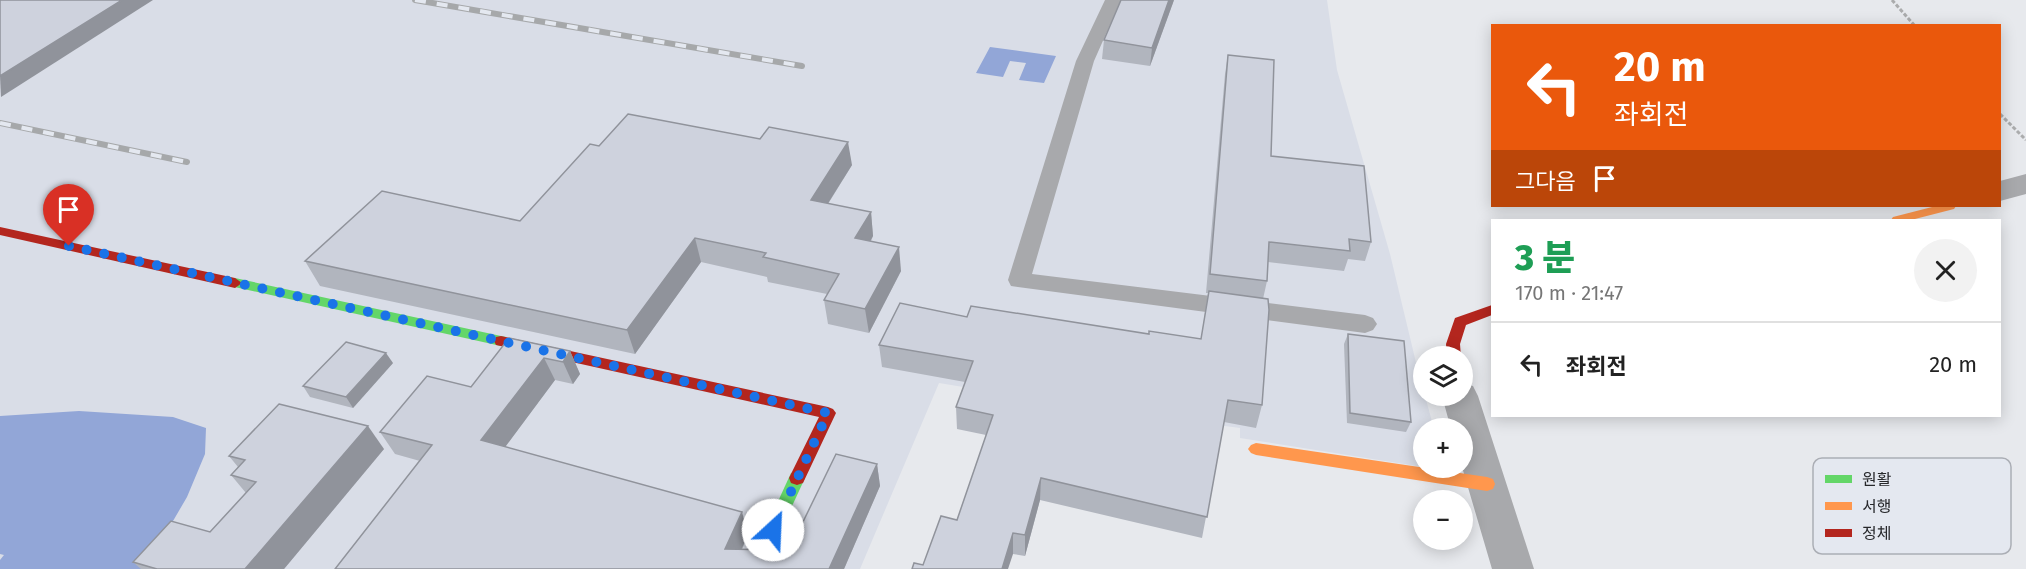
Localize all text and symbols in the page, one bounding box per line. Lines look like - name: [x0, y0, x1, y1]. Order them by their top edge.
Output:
- text: 20 m: [1614, 42, 1706, 92]
- icon: left: [1515, 48, 1593, 126]
- text: 좌회전: [1614, 99, 1689, 131]
- icon: arrive: [1588, 162, 1621, 195]
- text: 그다음: [1515, 168, 1576, 195]
- pin: [43, 184, 94, 246]
- icon: arrive: [52, 193, 85, 226]
- text: 3 분: [1515, 236, 1575, 280]
- button: close: [1914, 239, 1977, 302]
- text: 170 m · 21:47: [1515, 281, 1623, 305]
- map controls: [1413, 346, 1473, 550]
- button: layers: [1413, 346, 1473, 406]
- icon: left: [1515, 348, 1548, 381]
- text: 20 m: [1929, 351, 1977, 378]
- text: 좌회전: [1566, 353, 1627, 380]
- button: +: [1413, 418, 1473, 478]
- legend: [1813, 458, 2011, 554]
- text: 원활: [1862, 470, 1892, 489]
- button: −: [1413, 490, 1473, 550]
- text: 서행: [1862, 497, 1891, 516]
- position arrow: [741, 498, 805, 562]
- text: 정체: [1862, 524, 1891, 543]

